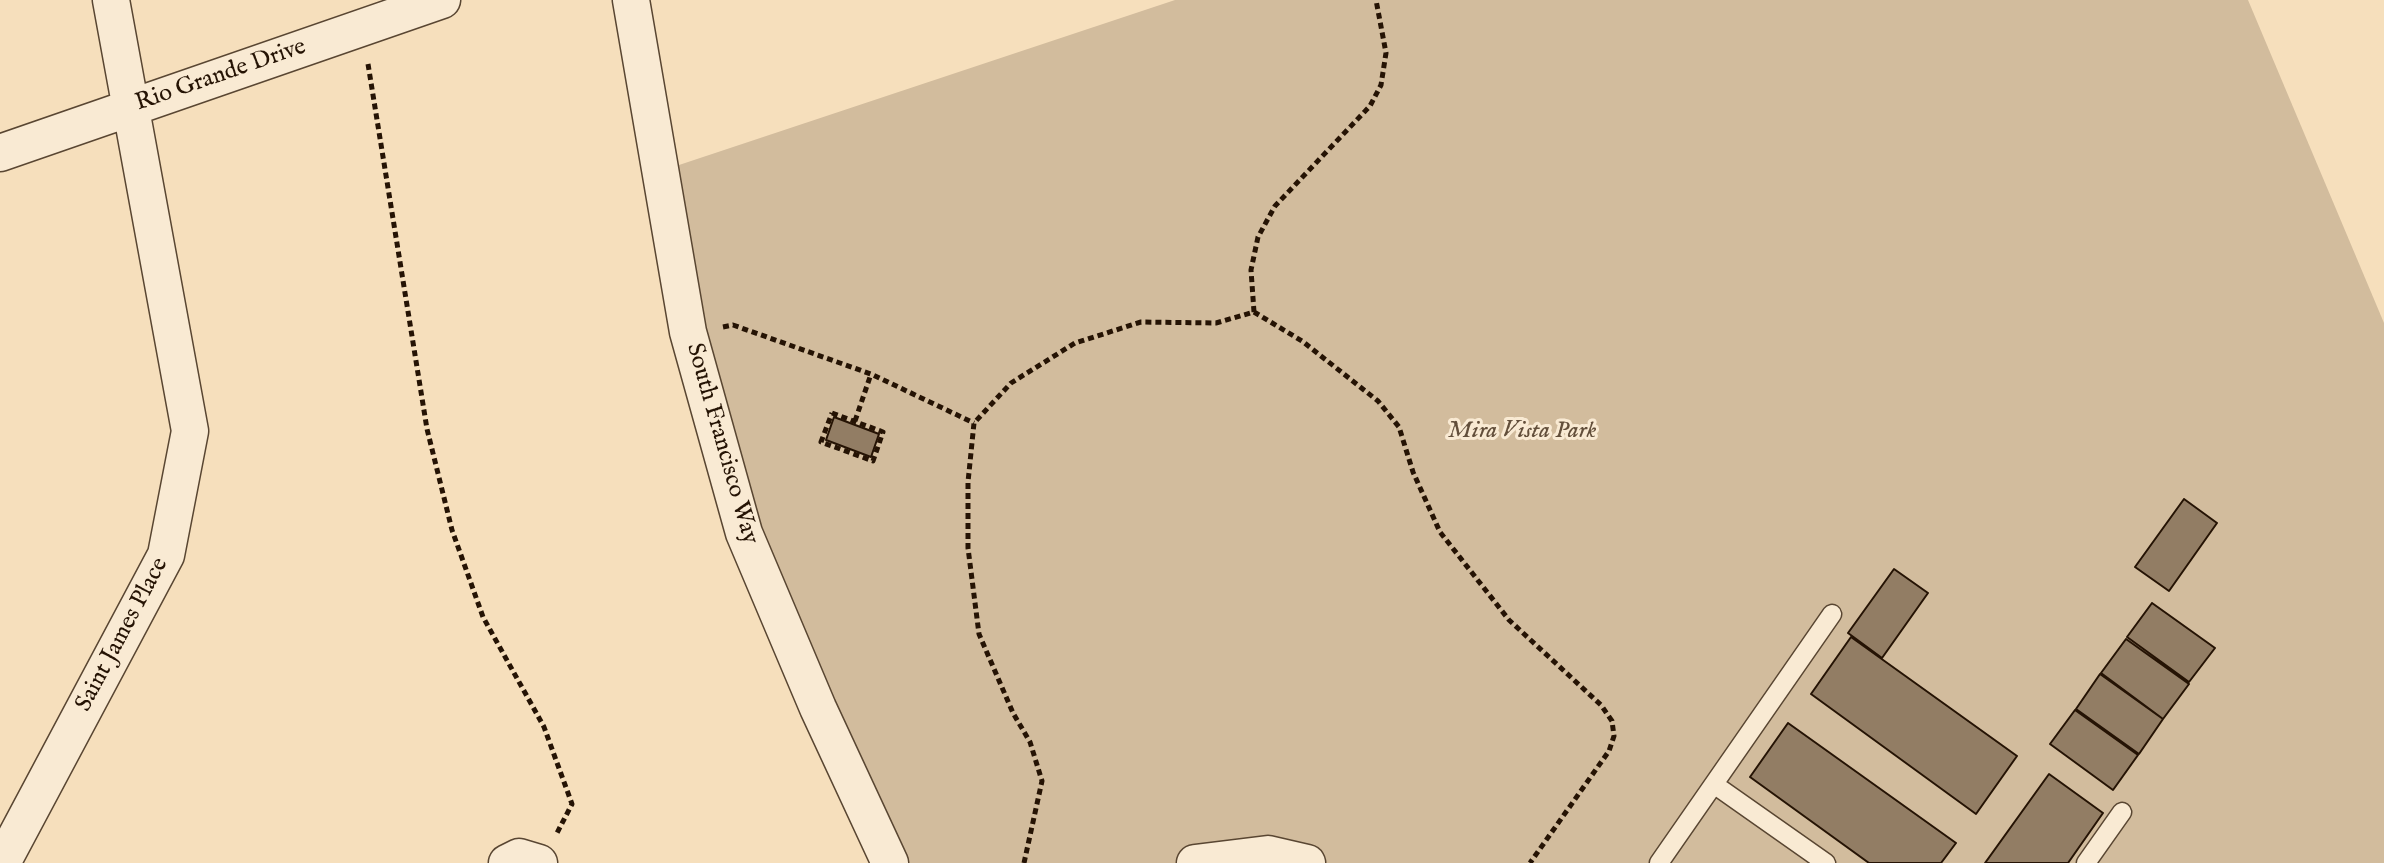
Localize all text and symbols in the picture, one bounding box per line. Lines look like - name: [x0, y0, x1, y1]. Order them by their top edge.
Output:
- street label: Rio Grande Drive: [132, 33, 310, 119]
- street label: South Francisco Way: [679, 340, 763, 548]
- park label: Mira Vista Park: [1448, 418, 1596, 446]
- street label: Saint James Place: [70, 553, 176, 717]

